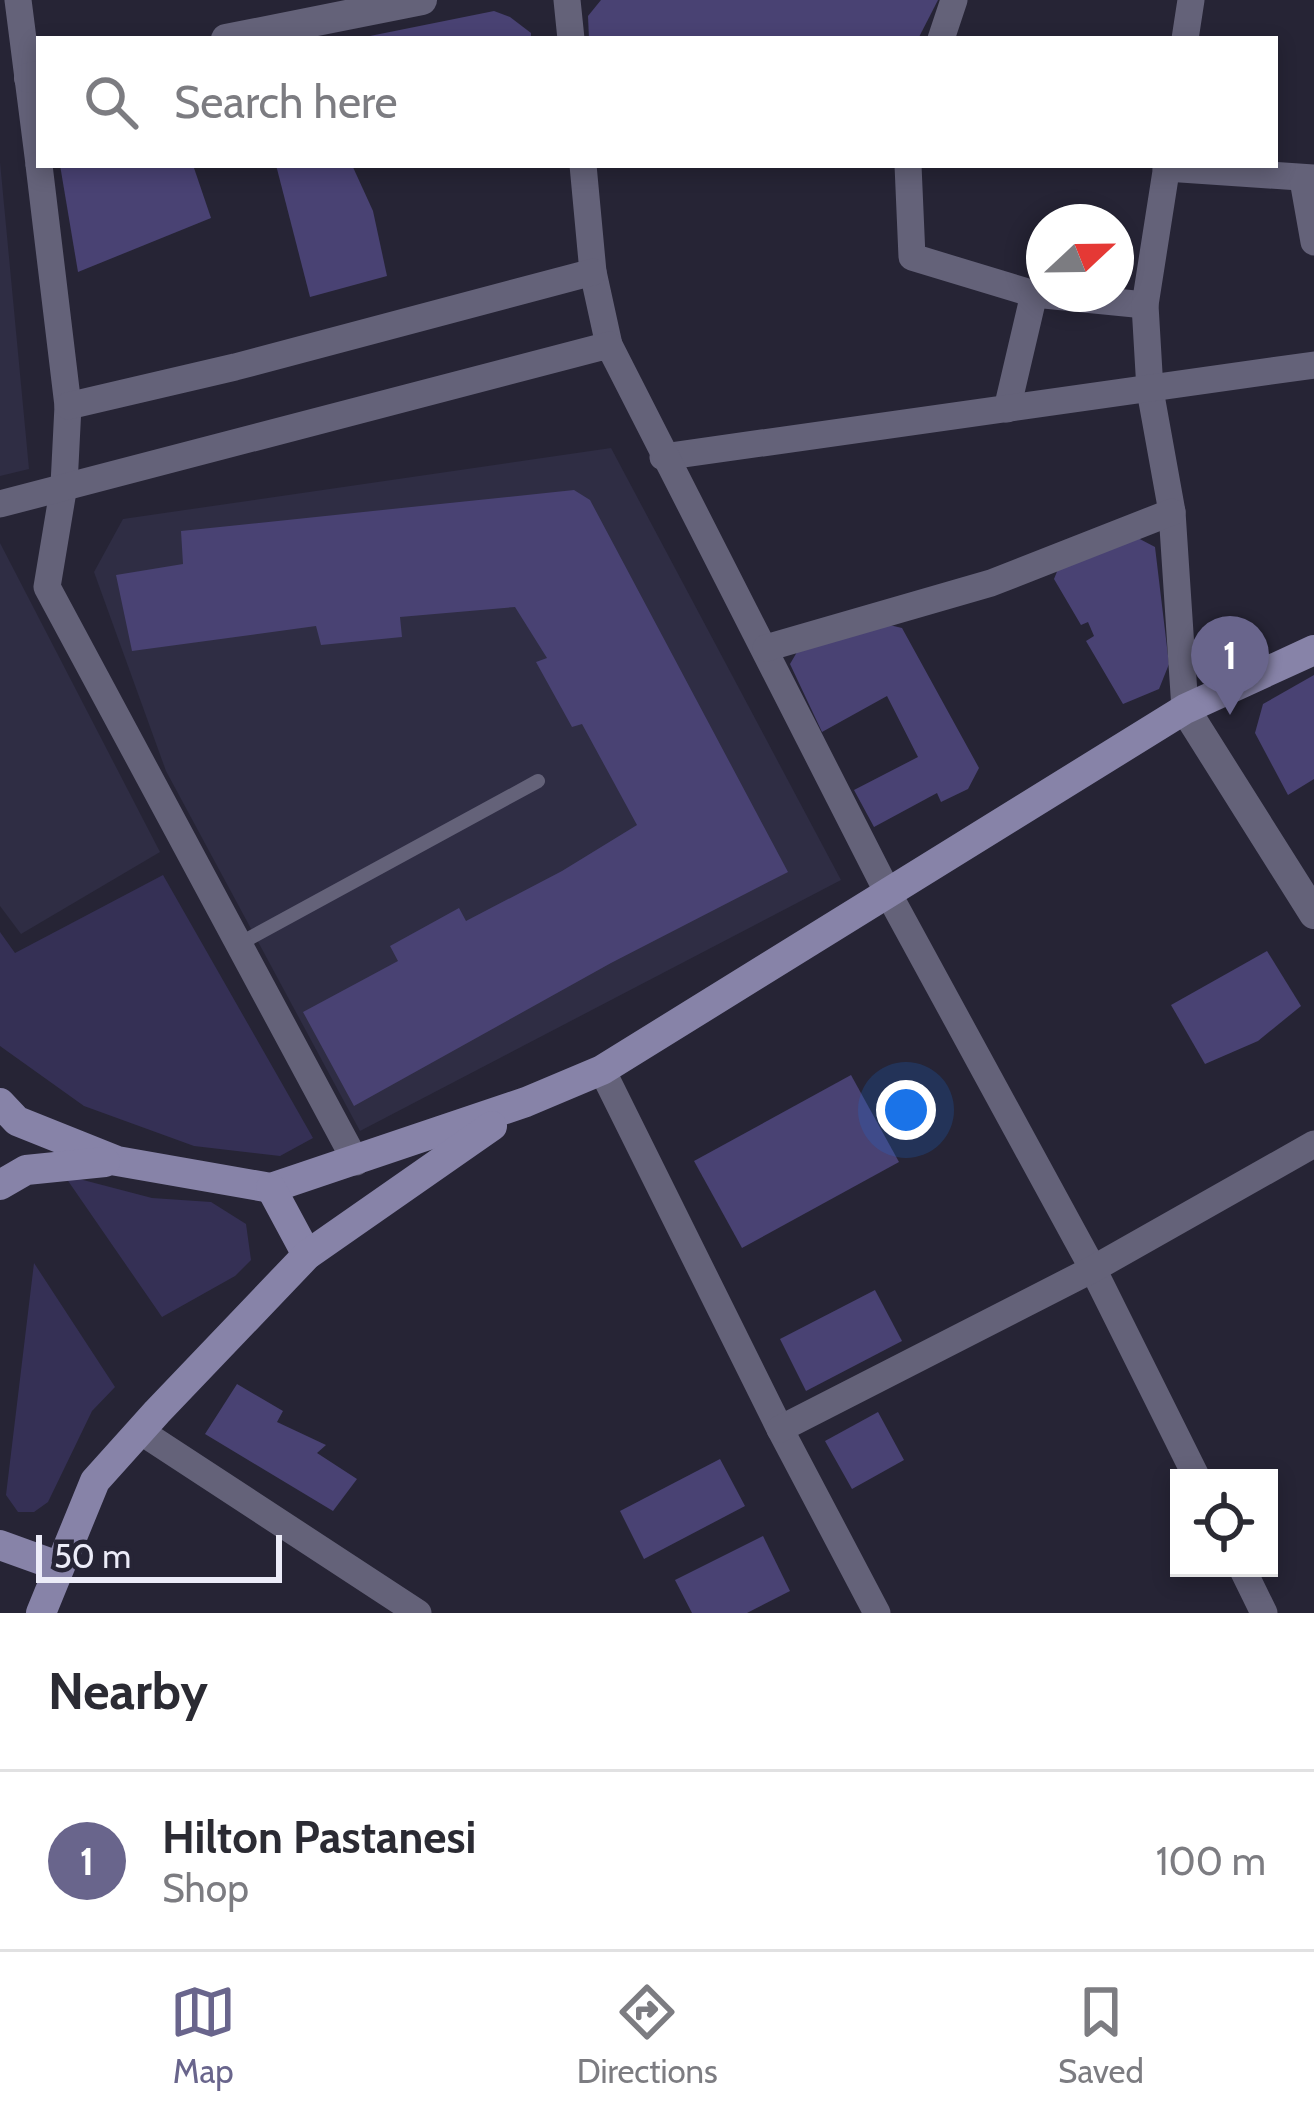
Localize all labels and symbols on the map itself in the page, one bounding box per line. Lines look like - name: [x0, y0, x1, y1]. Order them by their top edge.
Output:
- north arrow: [1026, 204, 1134, 312]
- pin: 1: [1191, 616, 1269, 715]
- your location: [876, 1080, 936, 1140]
- scale bar: [36, 1529, 282, 1582]

